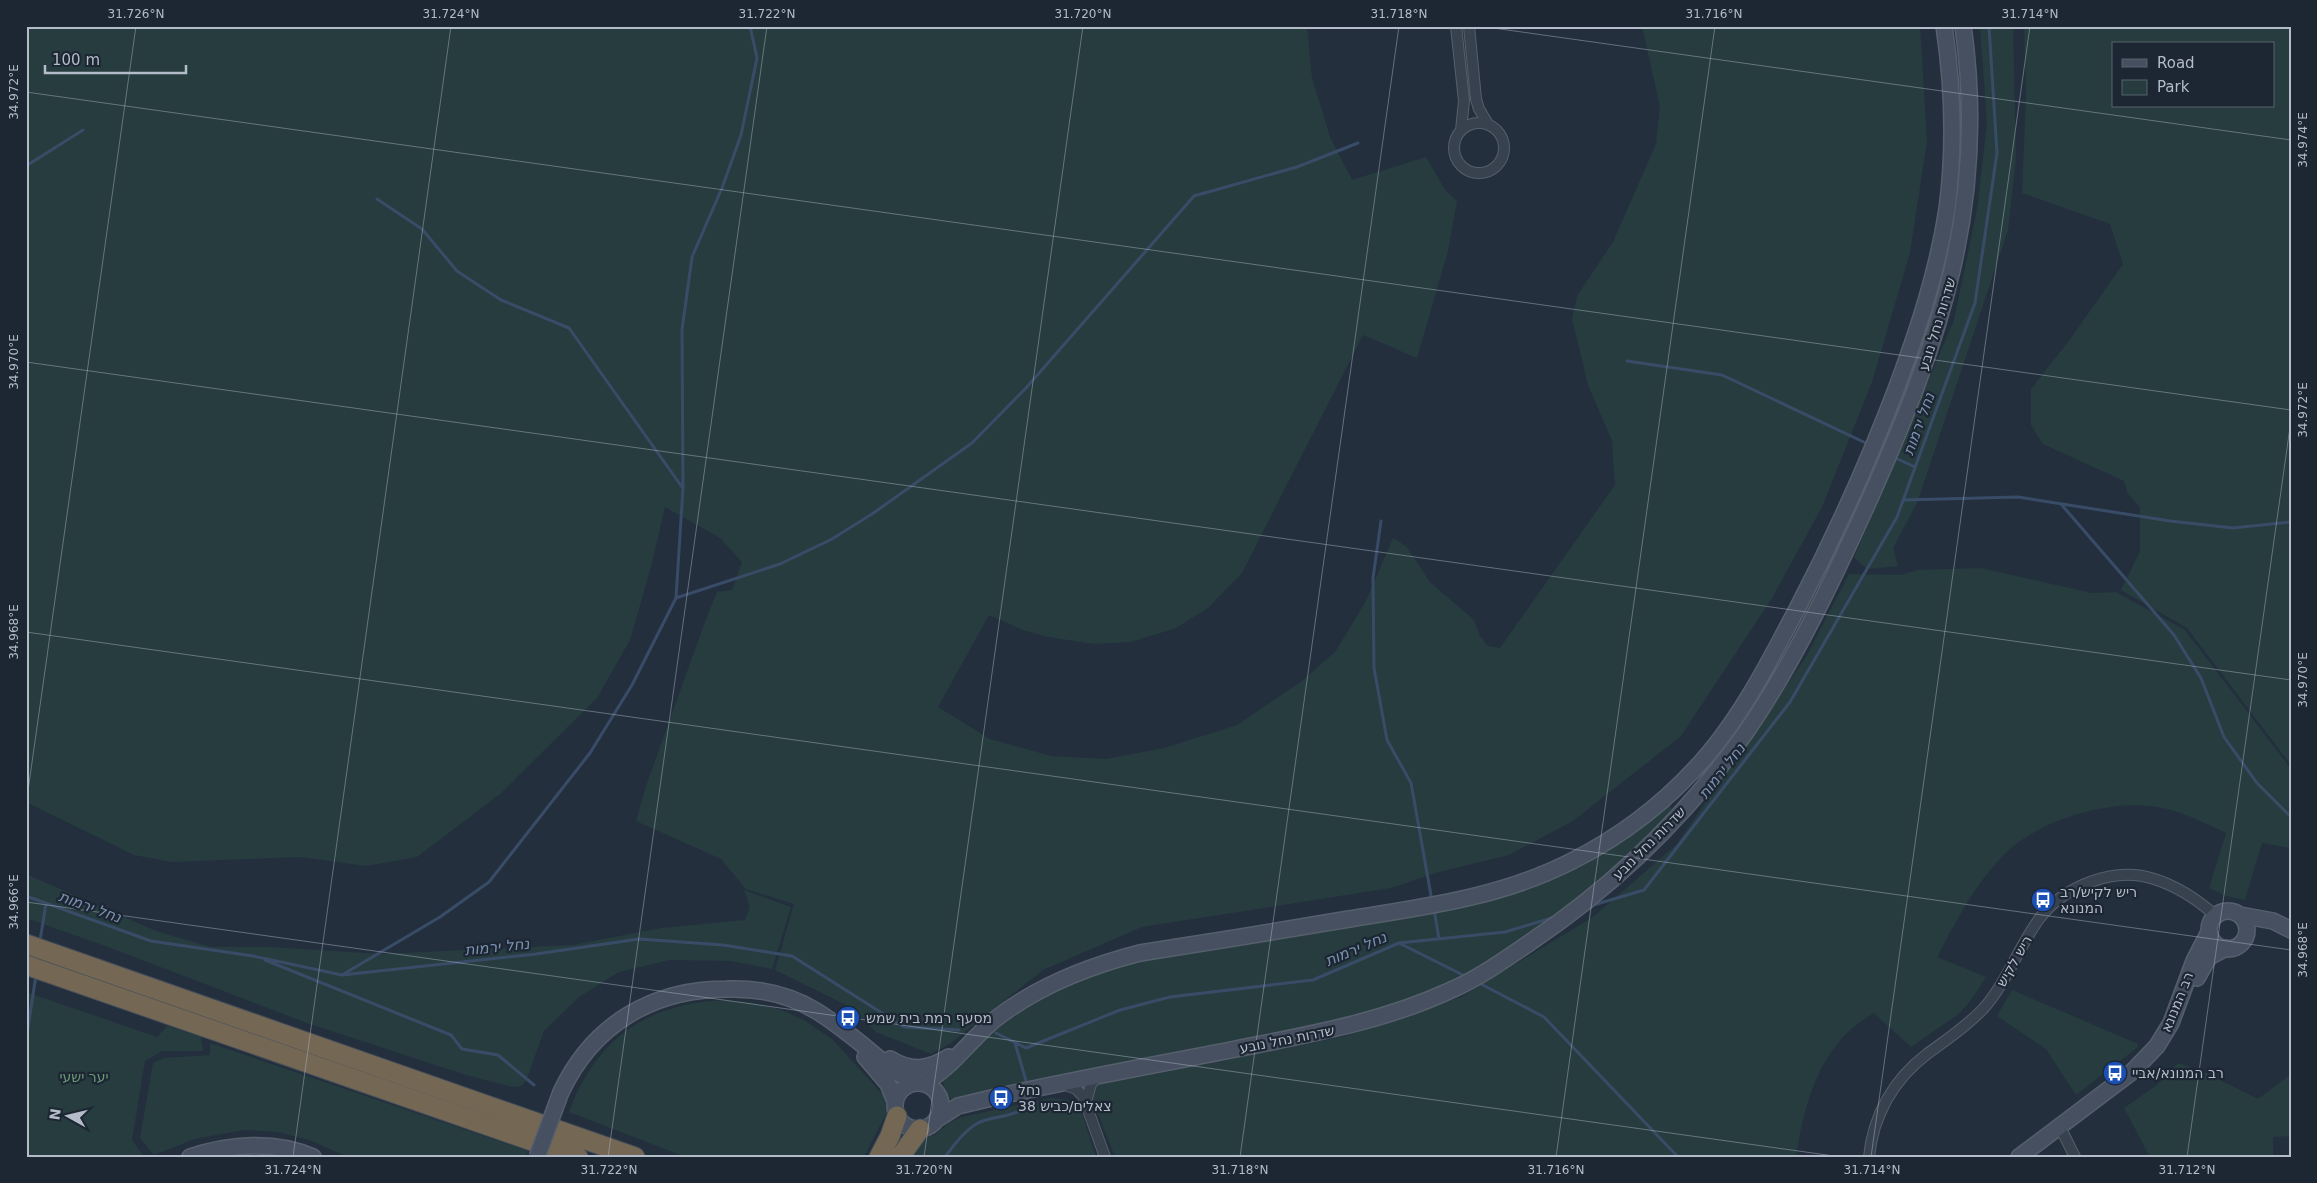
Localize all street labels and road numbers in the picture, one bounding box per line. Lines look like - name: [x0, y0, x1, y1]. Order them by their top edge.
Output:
- street label: שדרות נחל נובע: [1915, 276, 1959, 372]
- street label: שדרות נחל נובע: [1609, 803, 1689, 883]
- street label: ריש לקיש: [1993, 933, 2035, 989]
- street label: רב המנונא: [2158, 970, 2196, 1034]
- street label: שדרות נחל נובע: [1238, 1022, 1336, 1056]

